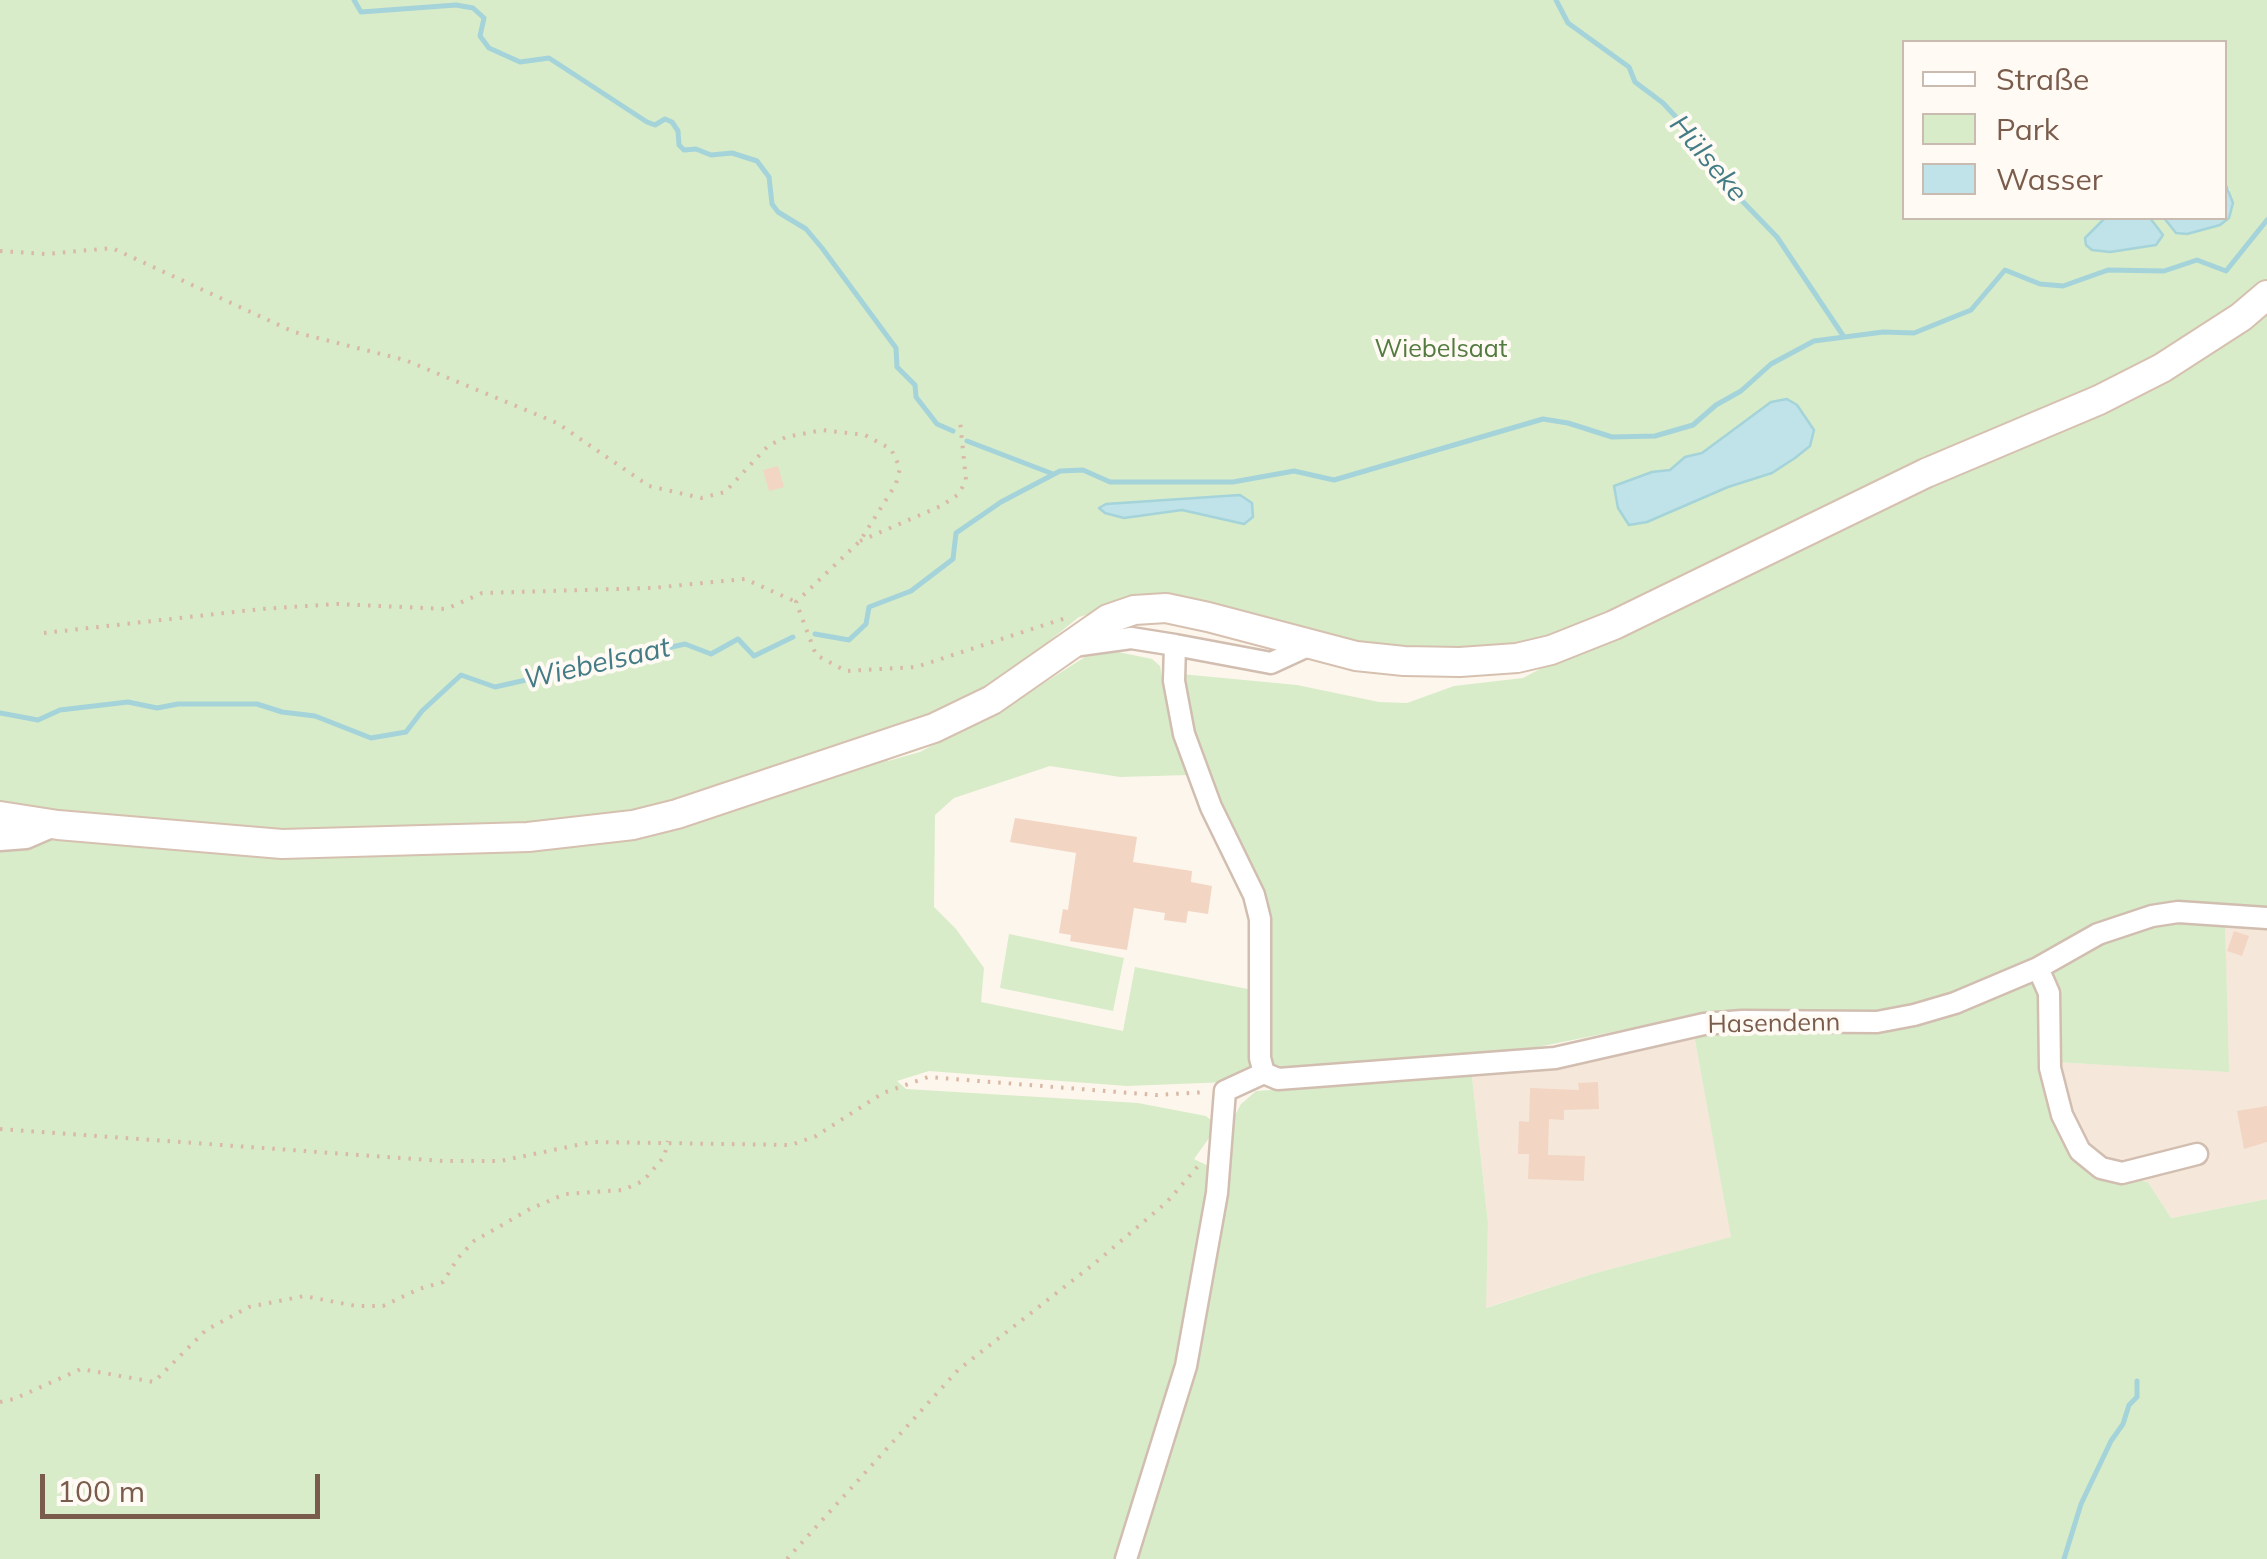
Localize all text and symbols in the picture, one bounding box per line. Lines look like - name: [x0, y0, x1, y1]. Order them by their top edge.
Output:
- legend: [1902, 40, 2227, 220]
- text: Straße: [1996, 60, 2089, 98]
- water label: Hülseke: [1662, 109, 1754, 209]
- text: Park: [1996, 110, 2059, 148]
- text: Wasser: [1996, 160, 2103, 198]
- park label: Wiebelsaat: [1374, 334, 1508, 364]
- water label: Wiebelsaat: [521, 631, 673, 697]
- street label: Hasendenn: [1707, 1008, 1841, 1040]
- scale bar: [45, 1454, 325, 1516]
- text: 100 m: [57, 1472, 145, 1510]

